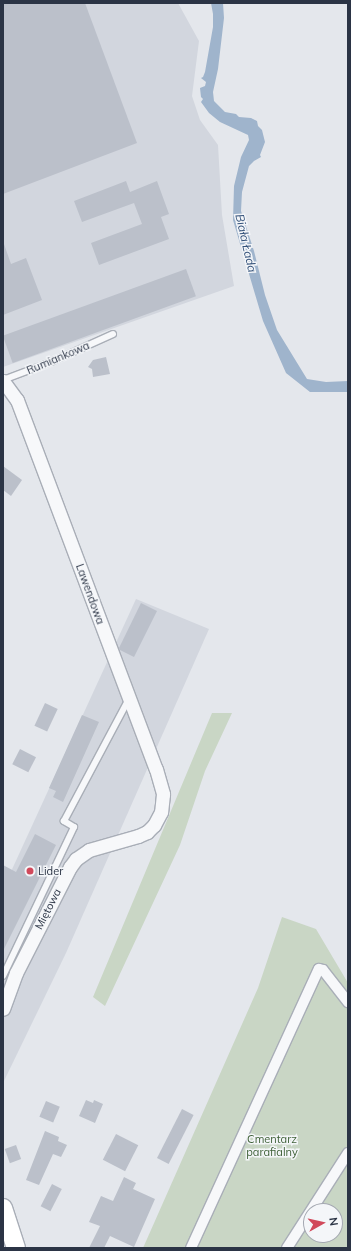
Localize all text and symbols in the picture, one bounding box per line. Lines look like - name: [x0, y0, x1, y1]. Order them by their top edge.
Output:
- water label: Biała Łada: [232, 212, 260, 274]
- street label: Rumiankowa: [25, 339, 91, 377]
- street label: Lawendowa: [73, 562, 107, 626]
- place label: Lider: [38, 864, 63, 878]
- marker: Lider: [25, 866, 35, 876]
- street label: Miętowa: [32, 886, 64, 932]
- park label: Cmentarz parafialny: [246, 1133, 298, 1159]
- north arrow: [303, 1203, 343, 1243]
- text: N: [326, 1216, 341, 1227]

